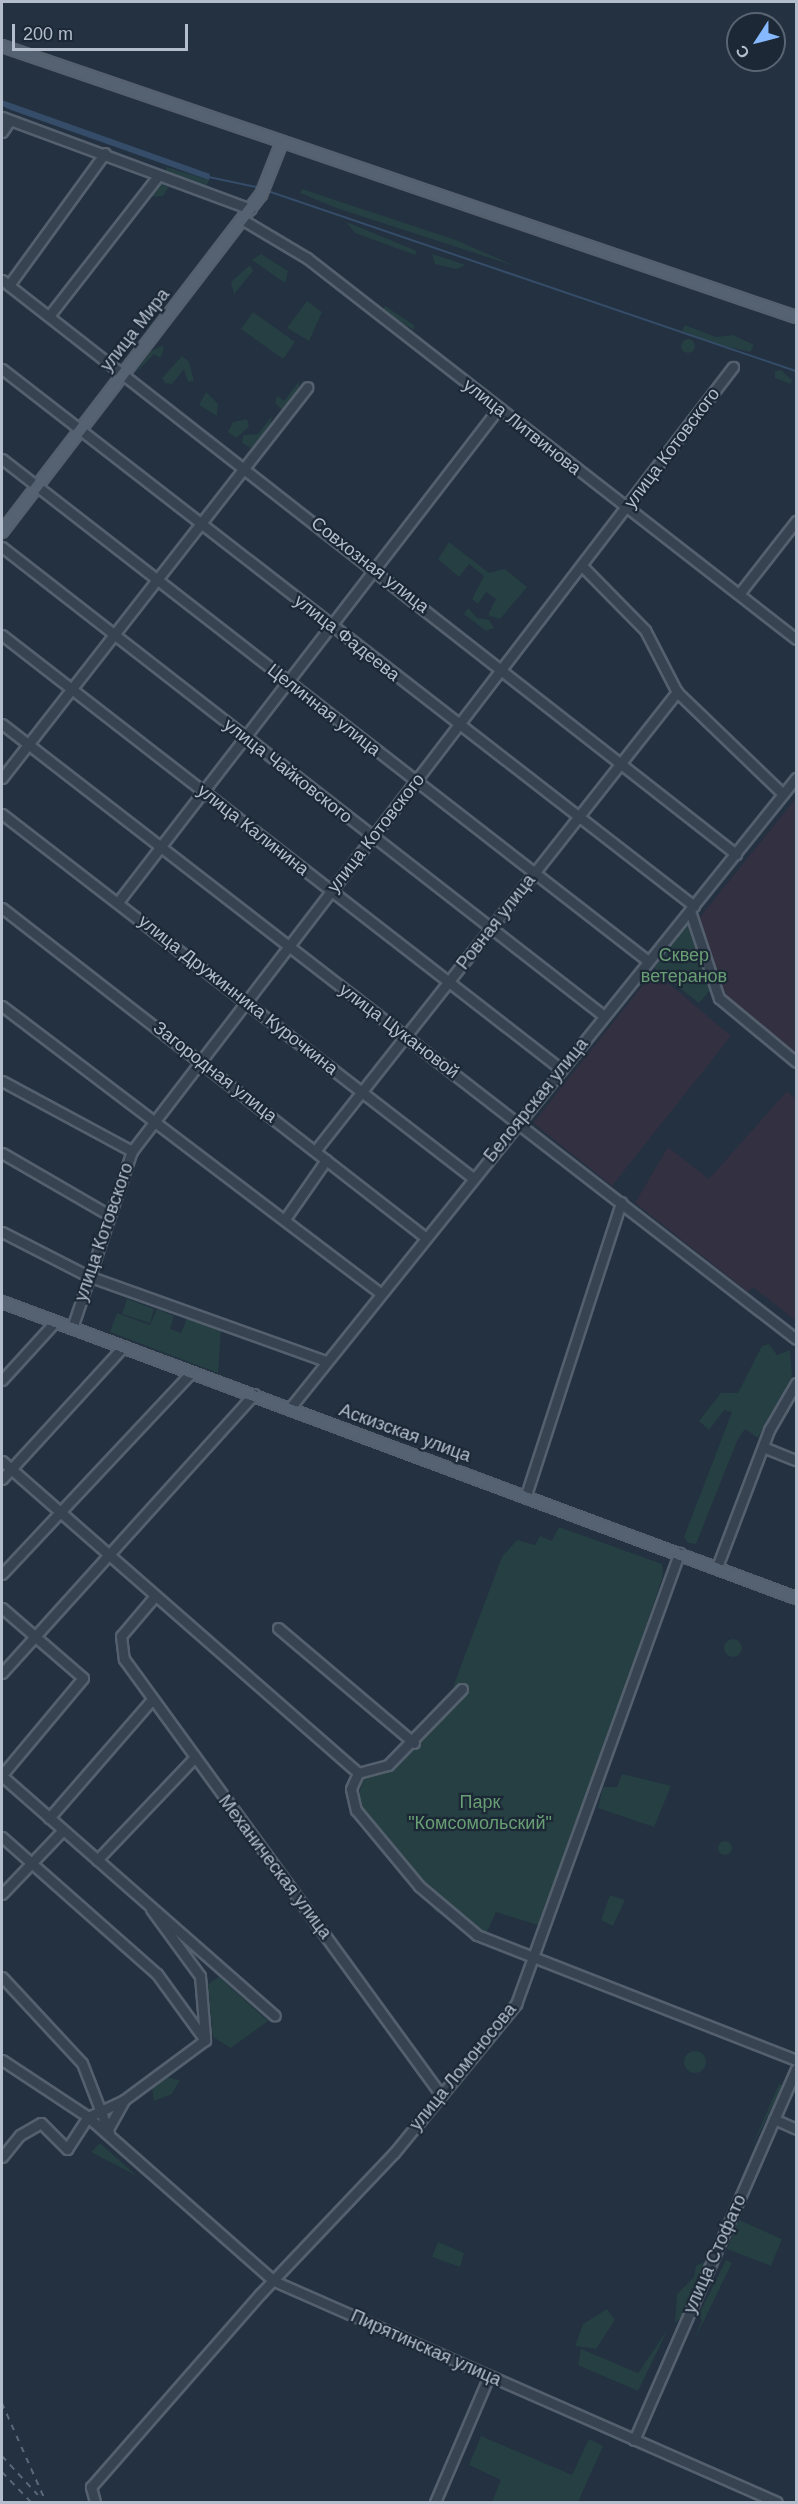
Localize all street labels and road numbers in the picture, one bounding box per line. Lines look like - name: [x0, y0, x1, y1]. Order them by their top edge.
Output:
- street label: улица Мира: [96, 284, 174, 376]
- street label: улица Литвинова: [459, 374, 585, 480]
- street label: улица Котовского: [620, 383, 724, 513]
- street label: Совхозная улица: [307, 512, 433, 618]
- street label: улица Фадеева: [290, 590, 404, 686]
- street label: Целинная улица: [263, 659, 385, 761]
- street label: улица Чайковского: [219, 714, 357, 828]
- street label: улица Котовского: [323, 769, 429, 897]
- street label: улица Калинина: [193, 780, 313, 880]
- street label: Ровная улица: [452, 870, 540, 974]
- street label: улица Дружинника Курочкина: [134, 910, 342, 1080]
- street label: улица Цукановой: [335, 979, 463, 1083]
- street label: Загородная улица: [149, 1017, 281, 1127]
- street label: Белоярская улица: [479, 1034, 593, 1166]
- street label: улица Котовского: [70, 1160, 138, 1304]
- street label: Аскизская улица: [336, 1399, 474, 1467]
- street label: Механическая улица: [214, 1791, 336, 1943]
- street label: улица Ломоносова: [405, 1999, 521, 2135]
- street label: улица Стофато: [679, 2191, 751, 2317]
- street label: Пирятинская улица: [347, 2305, 505, 2391]

